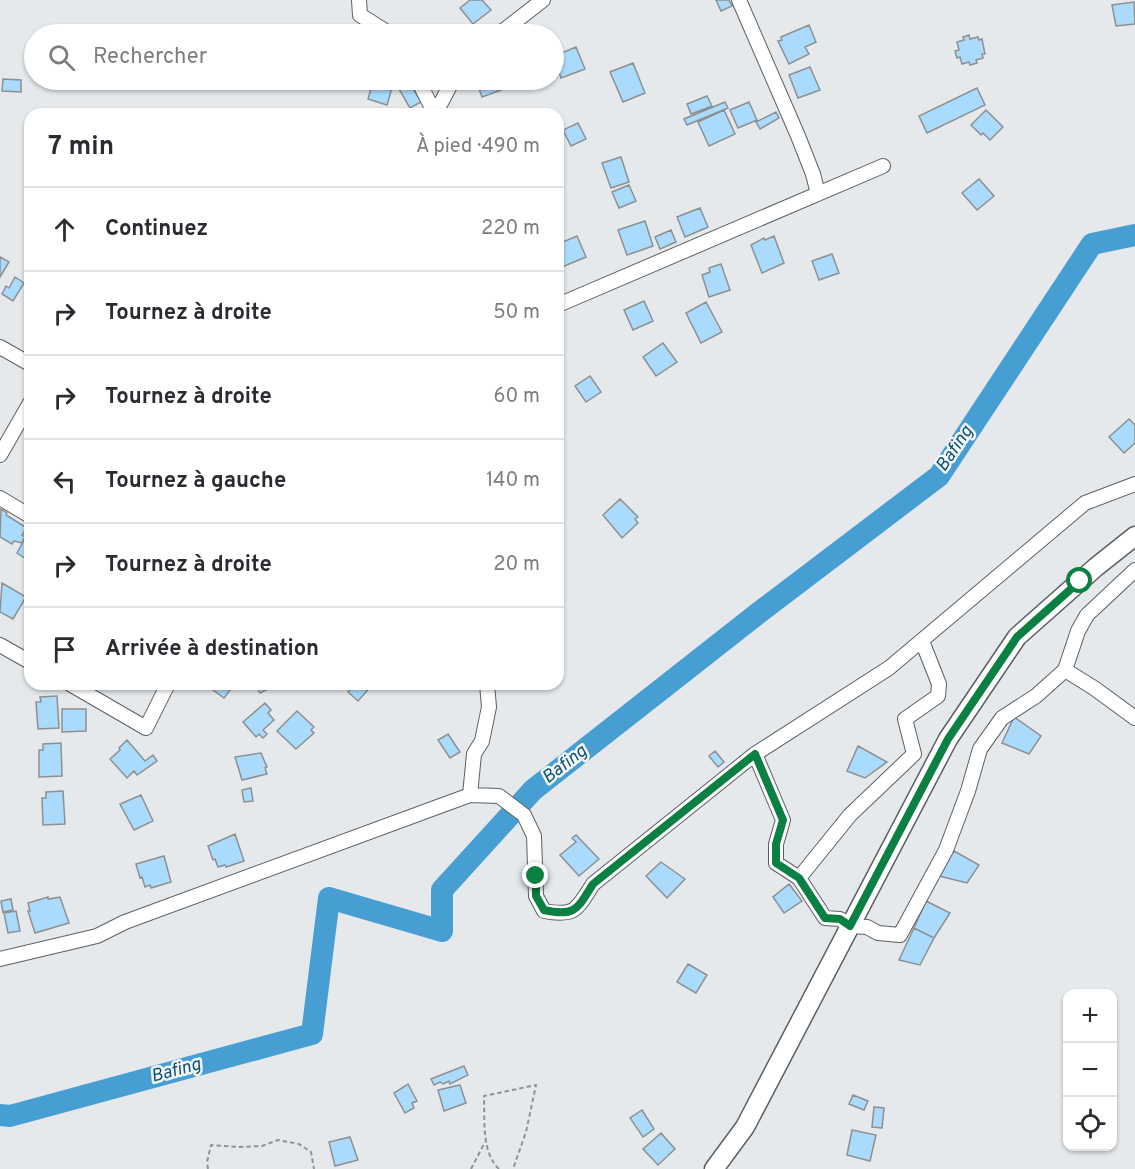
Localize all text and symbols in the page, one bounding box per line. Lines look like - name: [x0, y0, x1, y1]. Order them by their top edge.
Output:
- search box: [24, 24, 564, 90]
- icon: search: [45, 41, 78, 74]
- text: Rechercher: [93, 44, 207, 71]
- text: 7 min: [48, 131, 114, 164]
- text: À pied · 490 m: [416, 134, 540, 160]
- icon: ahead: [48, 213, 81, 246]
- text: Continuez: [105, 216, 208, 243]
- text: 220 m: [481, 216, 540, 242]
- icon: right: [48, 297, 81, 330]
- text: Tournez à droite: [105, 300, 272, 327]
- text: 50 m: [493, 300, 540, 326]
- icon: right: [48, 381, 81, 414]
- text: Tournez à droite: [105, 384, 272, 411]
- text: 60 m: [494, 384, 540, 410]
- water label: Bafing: [931, 421, 979, 476]
- icon: left: [48, 465, 81, 498]
- text: Tournez à gauche: [105, 468, 286, 495]
- text: 140 m: [486, 468, 540, 494]
- icon: right: [48, 549, 81, 582]
- text: Tournez à droite: [105, 552, 272, 579]
- text: 20 m: [493, 552, 540, 578]
- route start: [1066, 567, 1092, 593]
- icon: arrive: [48, 633, 81, 666]
- text: Arrivée à destination: [105, 636, 319, 663]
- water label: Bafing: [538, 740, 592, 790]
- route end: [522, 862, 548, 888]
- map controls: [1063, 989, 1117, 1151]
- button: +: [1063, 989, 1117, 1043]
- button: −: [1063, 1043, 1117, 1097]
- water label: Bafing: [149, 1053, 204, 1089]
- button: locate: [1063, 1097, 1117, 1151]

